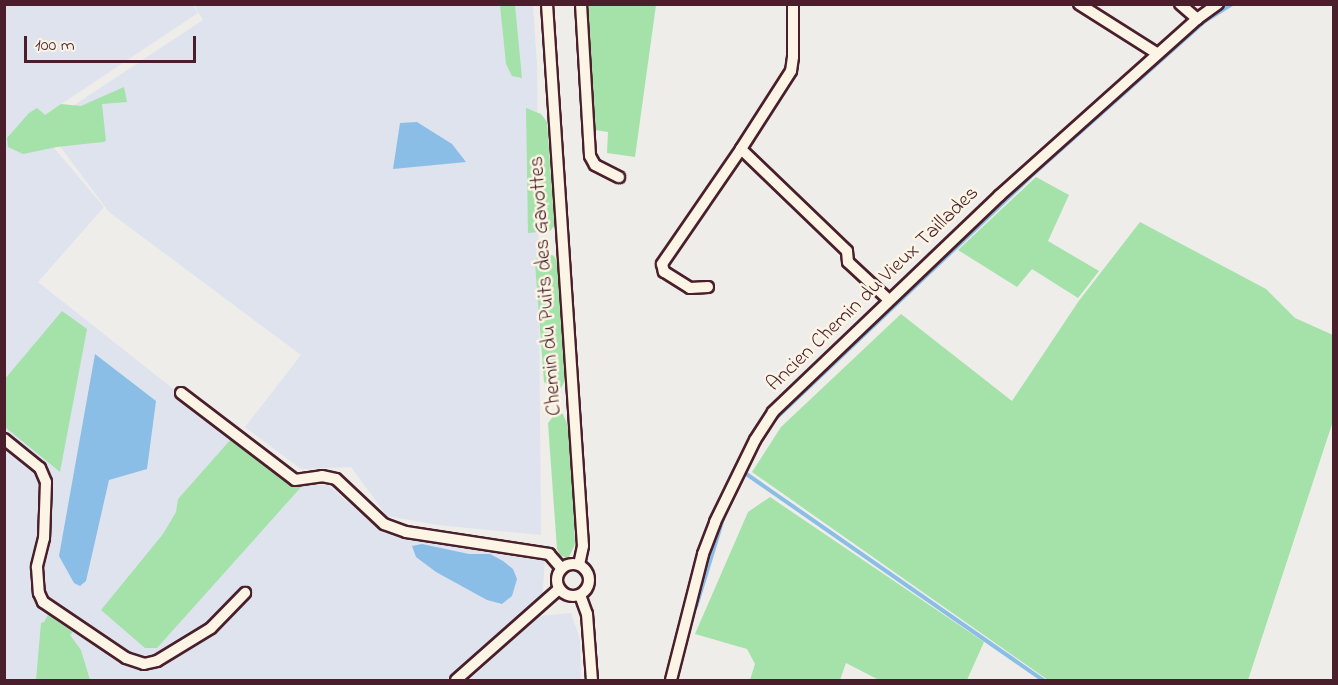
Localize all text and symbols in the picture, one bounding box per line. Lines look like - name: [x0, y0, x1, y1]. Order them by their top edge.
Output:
- scale bar: [27, 24, 200, 62]
- text: 100 m: [35, 33, 75, 59]
- street label: Chemin du Puits des Gavottes: [524, 155, 568, 417]
- street label: Ancien Chemin du Vieux Taillades: [762, 181, 984, 397]

